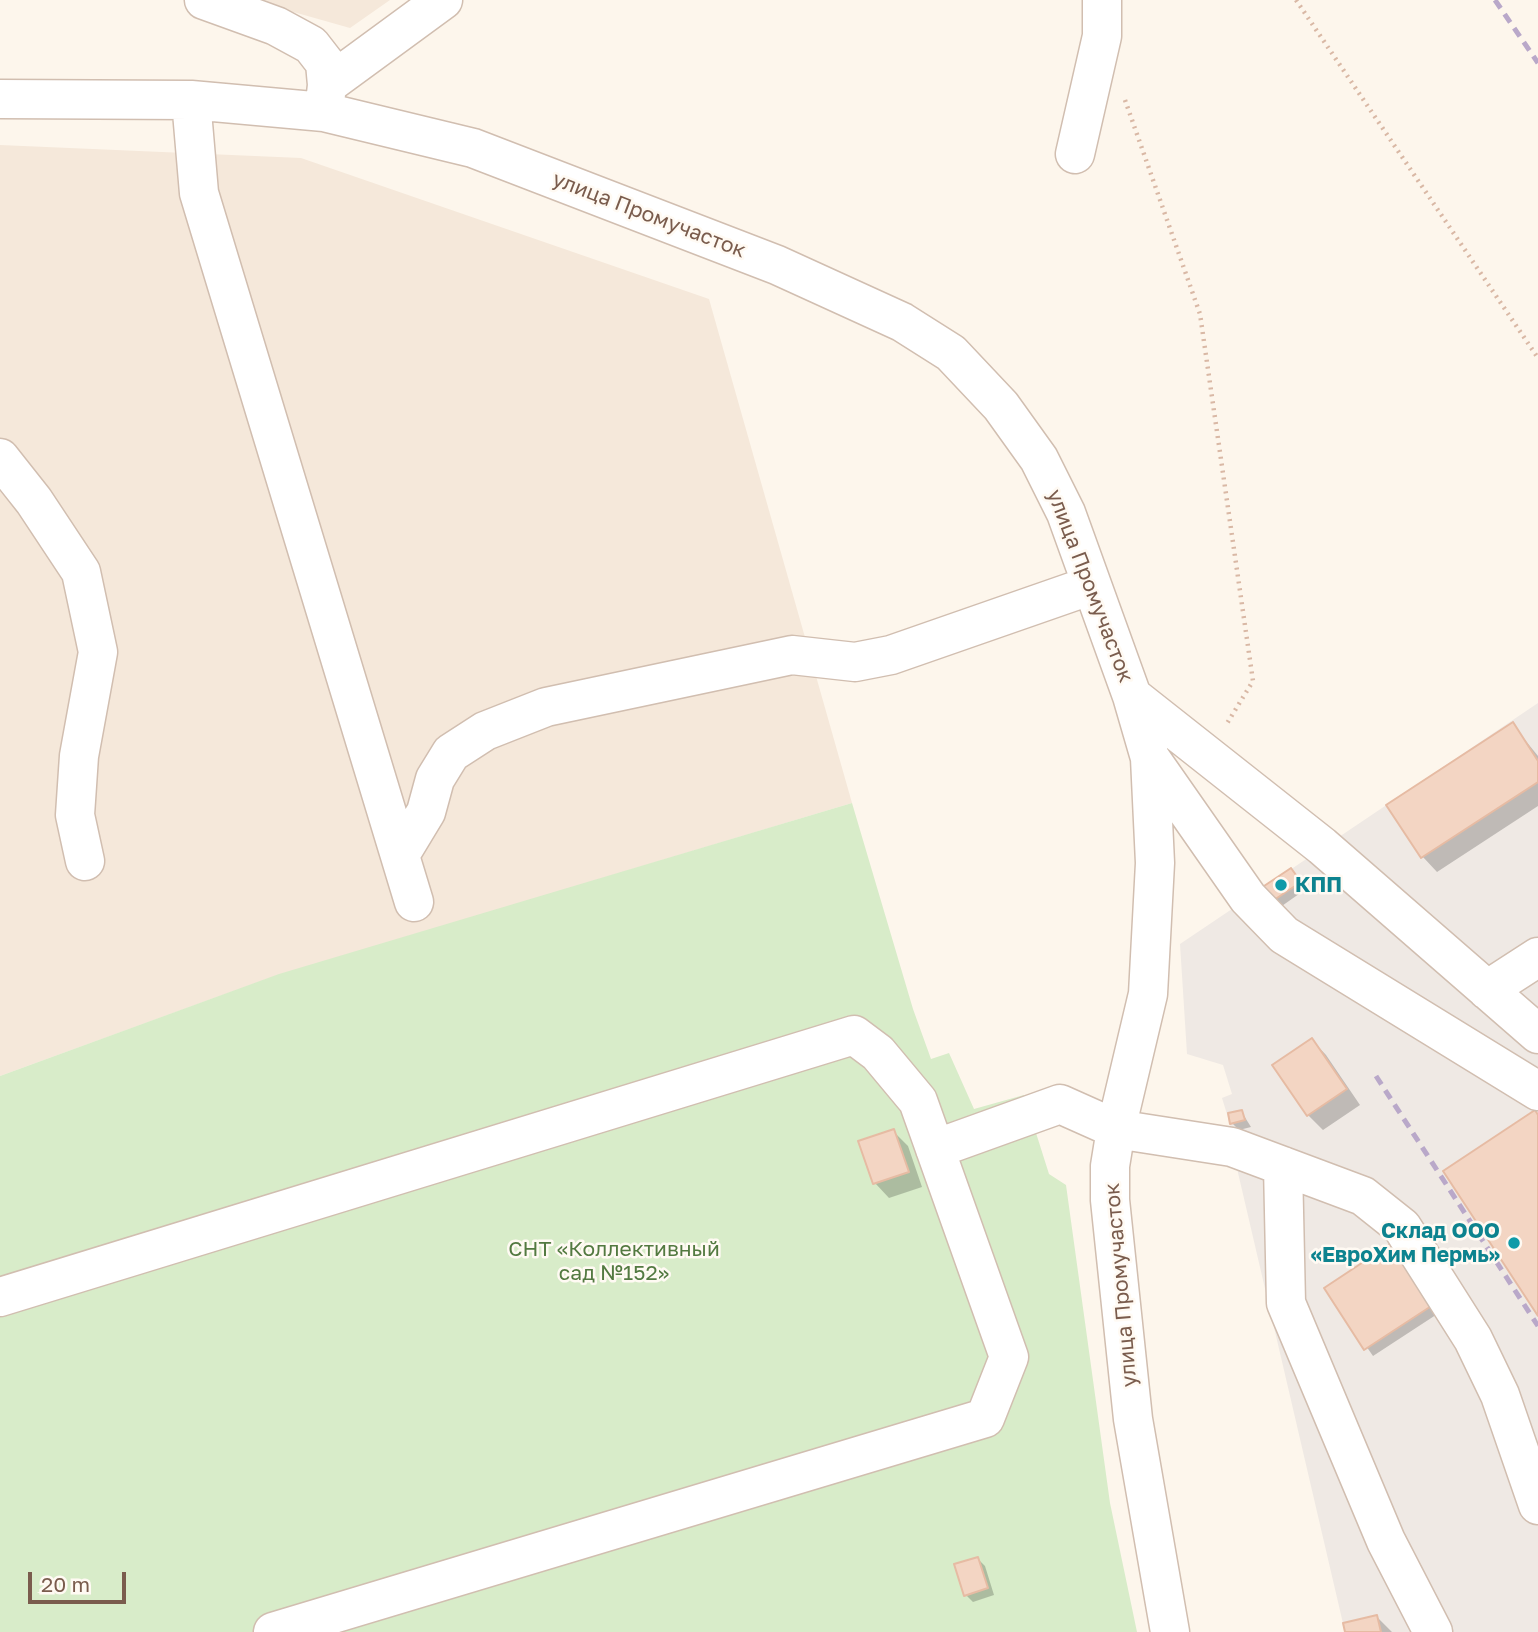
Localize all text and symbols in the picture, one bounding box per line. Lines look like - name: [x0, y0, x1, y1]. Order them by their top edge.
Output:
- street label: улица Промучасток: [549, 167, 749, 263]
- street label: улица Промучасток: [1042, 486, 1138, 686]
- place label: КПП: [1295, 872, 1342, 898]
- marker: КПП: [1273, 877, 1289, 893]
- street label: улица Промучасток: [1100, 1182, 1142, 1388]
- place label: Склад ООО «ЕвроХим Пермь»: [1311, 1218, 1500, 1268]
- marker: Склад ООО «ЕвроХим Пермь»: [1506, 1235, 1522, 1251]
- park label: СНТ «Коллективный сад №152»: [508, 1236, 720, 1286]
- scale bar: [32, 1558, 130, 1602]
- text: 20 m: [41, 1571, 90, 1597]

